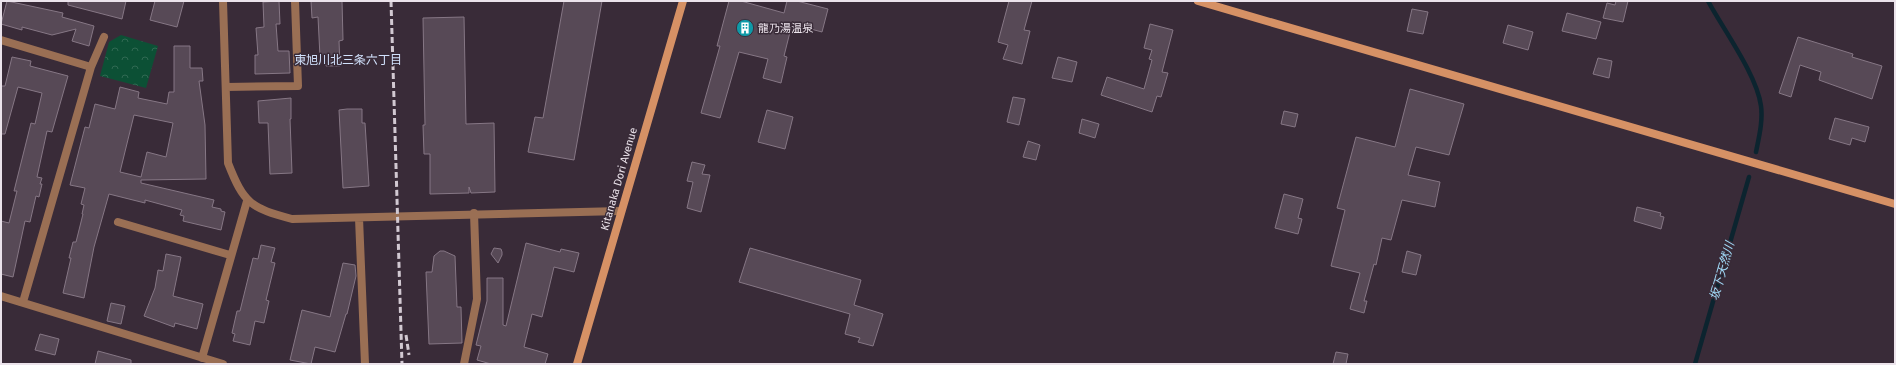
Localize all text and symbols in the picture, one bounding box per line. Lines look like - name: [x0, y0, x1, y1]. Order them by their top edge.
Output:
- building icon: 龍乃湯温泉: [735, 18, 755, 38]
- place label: 龍乃湯温泉: [758, 22, 814, 35]
- district label: 東旭川北三条六丁目: [294, 53, 402, 67]
- street label: Kitanaka Dori Avenue: [598, 126, 640, 232]
- water label: 坂下天然川: [1707, 238, 1738, 302]

